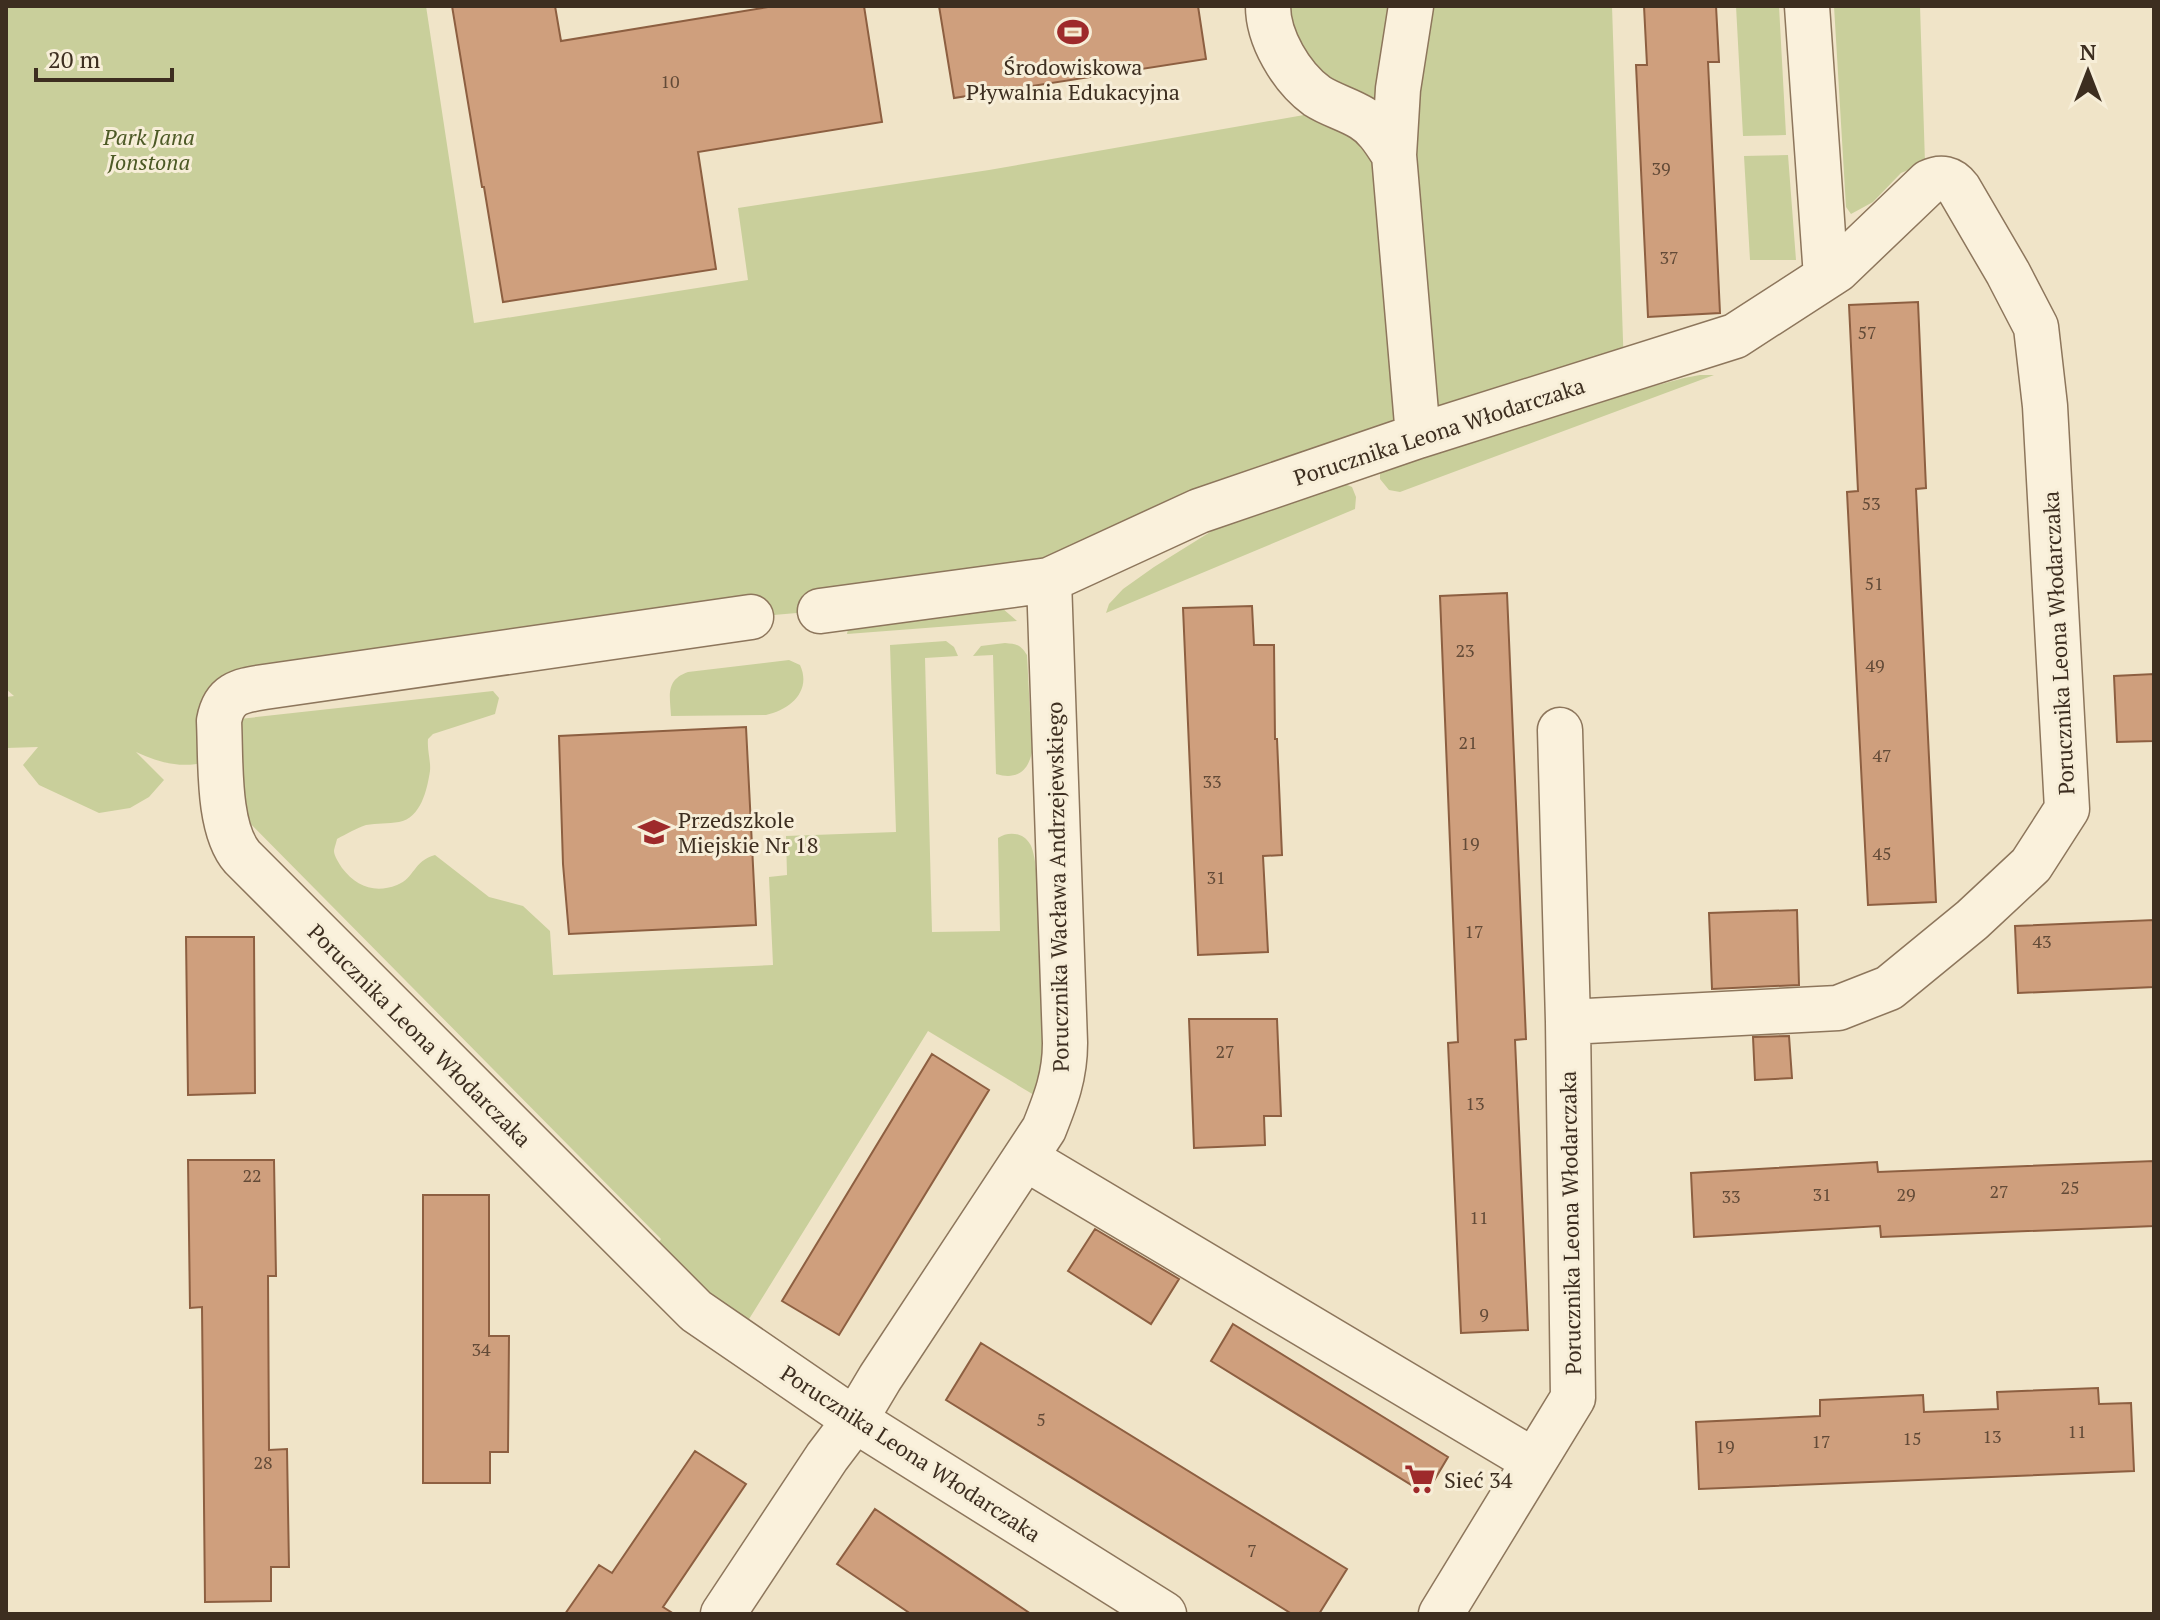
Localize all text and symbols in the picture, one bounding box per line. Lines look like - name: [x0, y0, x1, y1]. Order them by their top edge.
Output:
- sports icon: Środowiskowa Pływalnia Edukacyjna: [1056, 15, 1090, 49]
- scale bar: [36, 32, 172, 82]
- north arrow: [2048, 32, 2128, 112]
- text: N: [2080, 37, 2097, 66]
- text: 20 m: [48, 43, 100, 75]
- place label: Środowiskowa Pływalnia Edukacyjna: [966, 52, 1180, 106]
- house number: 10: [660, 69, 680, 93]
- park label: Park Jana Jonstona: [102, 122, 195, 176]
- house number: 39: [1651, 156, 1671, 180]
- house number: 37: [1659, 245, 1679, 269]
- house number: 57: [1857, 320, 1877, 344]
- street label: Porucznika Leona Włodarczaka: [1290, 370, 1588, 492]
- street label: Porucznika Leona Włodarczaka: [2036, 490, 2080, 796]
- house number: 53: [1861, 491, 1881, 515]
- house number: 51: [1864, 571, 1884, 595]
- house number: 23: [1455, 638, 1475, 662]
- house number: 49: [1865, 653, 1885, 677]
- street label: Porucznika Wacława Andrzejewskiego: [1039, 701, 1075, 1073]
- house number: 21: [1458, 730, 1478, 754]
- house number: 47: [1872, 743, 1892, 767]
- house number: 33: [1202, 769, 1222, 793]
- place label: Przedszkole Miejskie Nr 18: [678, 805, 818, 859]
- school or university icon: Przedszkole Miejskie Nr 18: [637, 815, 671, 849]
- house number: 19: [1460, 831, 1480, 855]
- house number: 45: [1872, 841, 1892, 865]
- house number: 31: [1206, 865, 1226, 889]
- street label: Porucznika Leona Włodarczaka: [302, 917, 538, 1153]
- house number: 17: [1464, 919, 1484, 943]
- house number: 43: [2032, 929, 2052, 953]
- house number: 27: [1215, 1039, 1235, 1063]
- street label: Porucznika Leona Włodarczaka: [1553, 1071, 1587, 1375]
- house number: 13: [1465, 1091, 1485, 1115]
- house number: 22: [242, 1163, 262, 1187]
- house number: 25: [2060, 1175, 2080, 1199]
- house number: 27: [1989, 1179, 2009, 1203]
- house number: 31: [1812, 1182, 1832, 1206]
- house number: 29: [1896, 1182, 1916, 1206]
- house number: 33: [1721, 1184, 1741, 1208]
- house number: 11: [1469, 1205, 1489, 1229]
- house number: 9: [1479, 1302, 1489, 1326]
- house number: 34: [471, 1337, 491, 1361]
- street label: Porucznika Leona Włodarczaka: [775, 1358, 1047, 1548]
- house number: 5: [1036, 1407, 1046, 1431]
- house number: 11: [2067, 1419, 2087, 1443]
- house number: 13: [1982, 1424, 2002, 1448]
- house number: 15: [1902, 1426, 1922, 1450]
- house number: 17: [1811, 1429, 1831, 1453]
- house number: 19: [1715, 1434, 1735, 1458]
- house number: 28: [253, 1450, 273, 1474]
- supermarket icon: Sieć 34: [1403, 1462, 1437, 1496]
- place label: Sieć 34: [1444, 1465, 1513, 1494]
- house number: 7: [1247, 1538, 1257, 1562]

